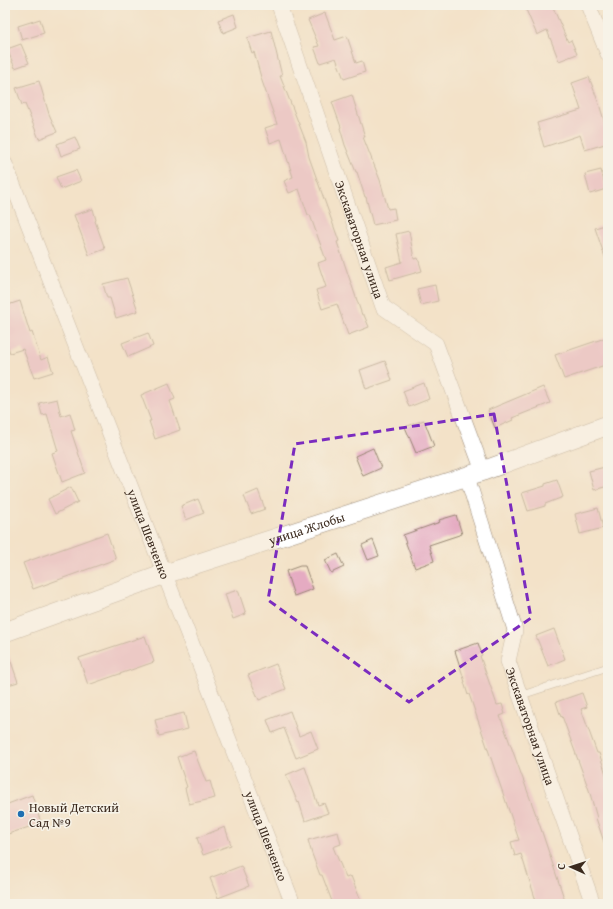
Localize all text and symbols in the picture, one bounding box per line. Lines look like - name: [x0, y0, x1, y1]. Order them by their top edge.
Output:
- street label: Экскаваторная улица: [330, 178, 389, 302]
- street label: улица Шевченко: [122, 485, 175, 582]
- street label: улица Жлобы: [265, 507, 347, 550]
- street label: Экскаваторная улица: [501, 665, 560, 789]
- street label: улица Шевченко: [240, 787, 292, 884]
- place label: Новый Детский Сад №9: [29, 798, 119, 832]
- marker: Новый Детский Сад №9: [16, 809, 26, 819]
- north arrow: [551, 847, 591, 887]
- text: С: [553, 863, 569, 870]

